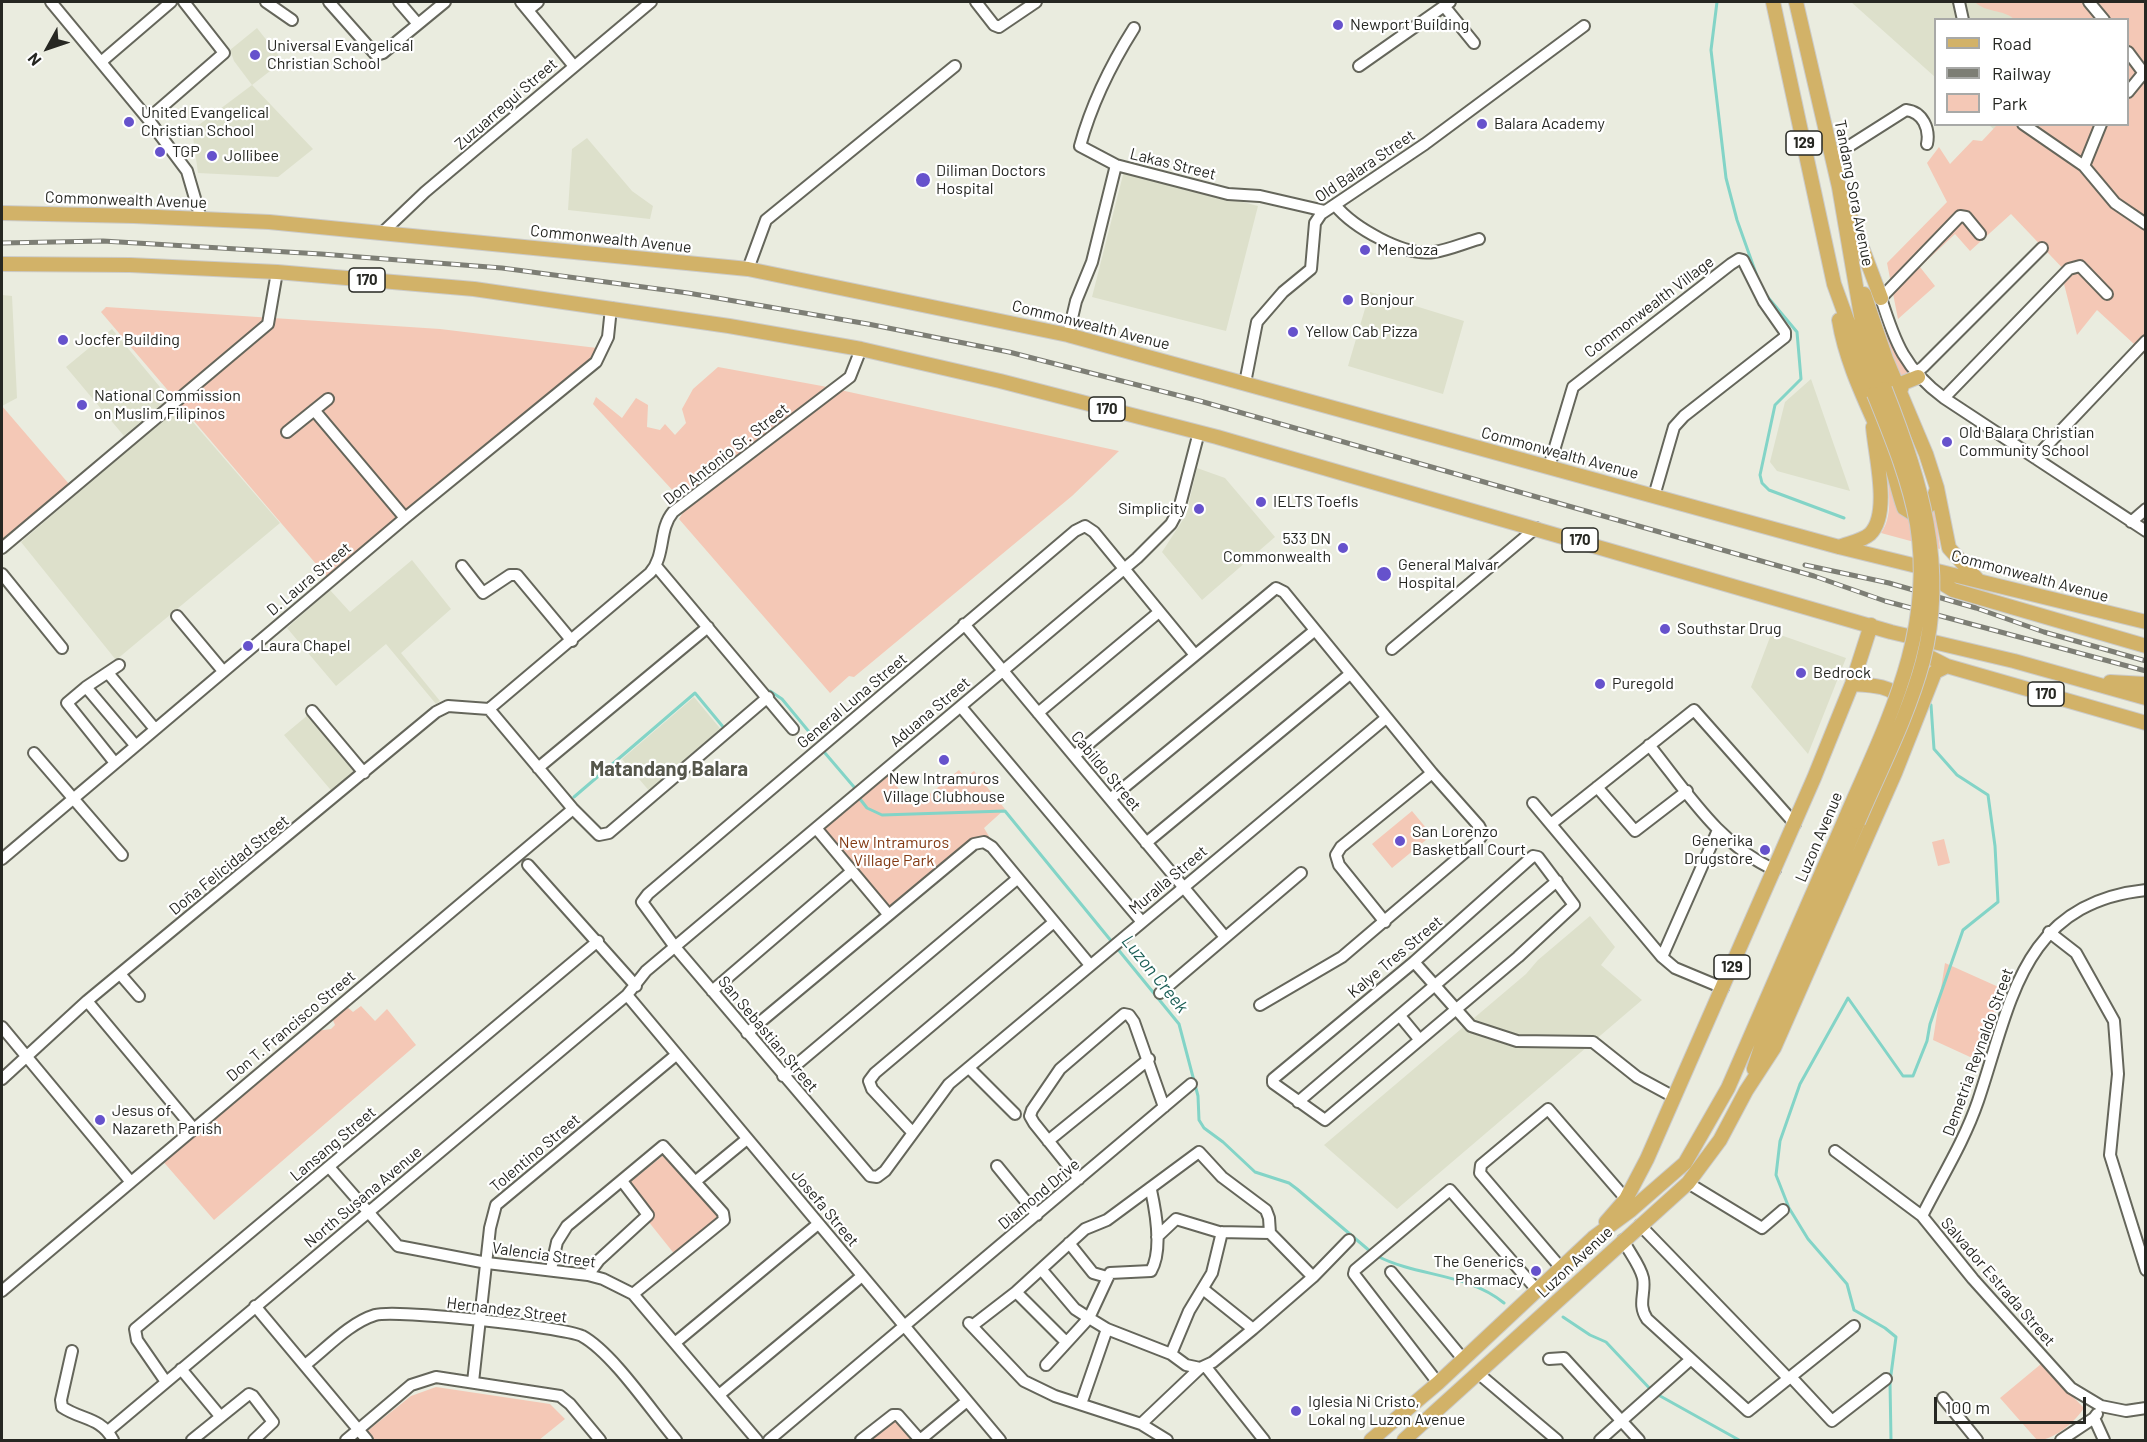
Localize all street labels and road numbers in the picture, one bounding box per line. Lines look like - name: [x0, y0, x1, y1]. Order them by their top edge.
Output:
- street label: Zuzuarregui Street: [451, 54, 561, 154]
- street label: Tandang Sora Avenue: [1830, 118, 1878, 268]
- street label: Old Balara Street: [1311, 126, 1419, 206]
- road number: 129: [1786, 131, 1822, 155]
- street label: Lakas Street: [1128, 144, 1218, 184]
- street label: Commonwealth Avenue: [45, 188, 207, 212]
- street label: Commonwealth Avenue: [529, 221, 693, 257]
- street label: Commonwealth Village: [1580, 252, 1718, 362]
- road number: 170: [349, 268, 385, 292]
- street label: Commonwealth Avenue: [1010, 296, 1172, 354]
- road number: 170: [1089, 397, 1125, 421]
- street label: Don Antonio Sr. Street: [660, 399, 792, 509]
- street label: Commonwealth Avenue: [1479, 423, 1641, 483]
- road number: 170: [1562, 528, 1598, 552]
- street label: D. Laura Street: [263, 538, 355, 620]
- street label: Commonwealth Avenue: [1949, 546, 2111, 606]
- street label: General Luna Street: [793, 649, 911, 753]
- street label: Aduana Street: [886, 673, 974, 751]
- road number: 170: [2028, 682, 2064, 706]
- street label: Cabildo Street: [1067, 727, 1145, 815]
- street label: Luzon Avenue: [1791, 789, 1847, 885]
- street label: Doña Felicidad Street: [165, 811, 293, 919]
- street label: Muralla Street: [1125, 842, 1211, 918]
- street label: Kalye Tres Street: [1344, 912, 1446, 1002]
- road number: 129: [1714, 955, 1750, 979]
- street label: Demetria Reynaldo Street: [1939, 965, 2017, 1139]
- street label: Don T. Francisco Street: [223, 967, 359, 1085]
- street label: San Sebastian Street: [714, 972, 822, 1096]
- street label: Lansang Street: [286, 1103, 380, 1185]
- street label: Tolentino Street: [486, 1110, 584, 1196]
- street label: North Susana Avenue: [300, 1142, 426, 1252]
- street label: Diamond Drive: [994, 1154, 1084, 1234]
- street label: Josefa Street: [787, 1166, 863, 1250]
- street label: Salvador Estrada Street: [1937, 1214, 2059, 1350]
- street label: Luzon Avenue: [1533, 1222, 1617, 1302]
- street label: Valencia Street: [491, 1238, 597, 1272]
- street label: Hernandez Street: [446, 1293, 568, 1327]

